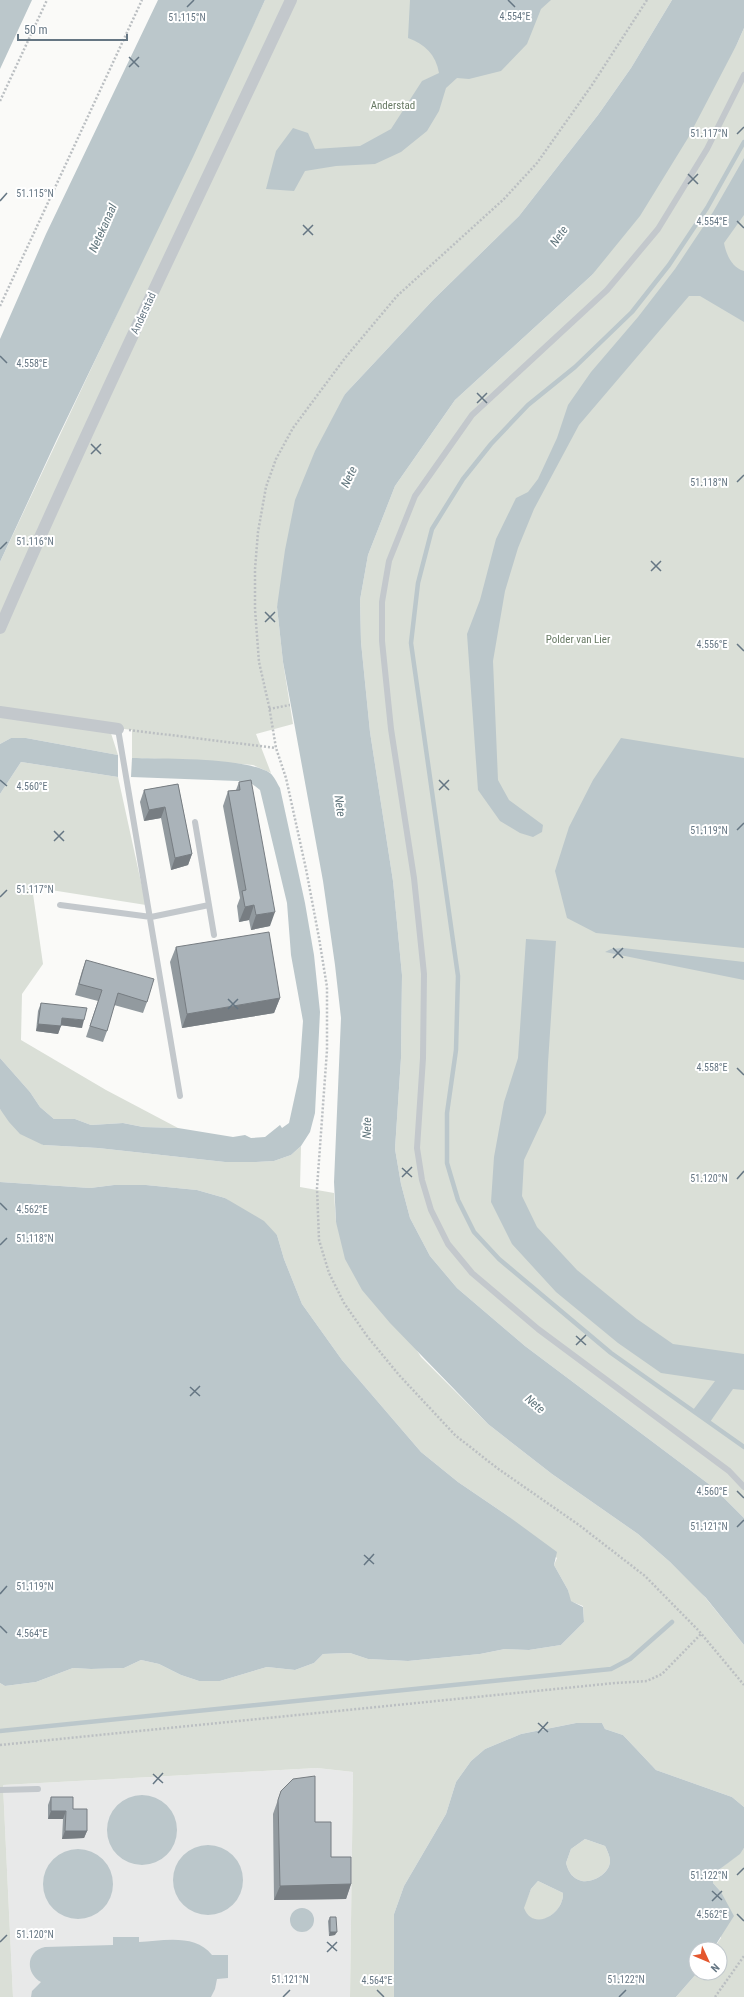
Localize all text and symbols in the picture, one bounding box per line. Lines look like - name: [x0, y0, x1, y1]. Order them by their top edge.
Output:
- text: 4.554°E: [499, 11, 531, 22]
- text: 51.115°N: [168, 12, 206, 23]
- scale bar: [18, 16, 127, 42]
- text: 50 m: [24, 23, 48, 37]
- park label: Anderstad: [371, 99, 415, 112]
- text: 51.117°N: [690, 128, 728, 139]
- text: 51.115°N: [16, 188, 54, 199]
- water label: Netekanaal: [86, 201, 120, 255]
- text: 4.554°E: [696, 216, 728, 227]
- water label: Nete: [547, 223, 571, 249]
- street label: Anderstad: [128, 290, 159, 336]
- text: 4.558°E: [16, 358, 48, 369]
- water label: Nete: [338, 464, 360, 490]
- text: 51.118°N: [690, 477, 728, 488]
- text: 51.116°N: [16, 536, 54, 547]
- park label: Polder van Lier: [546, 633, 611, 646]
- text: 4.556°E: [696, 639, 728, 650]
- text: 4.560°E: [16, 781, 48, 792]
- water label: Nete: [332, 794, 349, 818]
- text: 51.119°N: [690, 825, 728, 836]
- text: 51.117°N: [16, 884, 54, 895]
- text: 4.558°E: [696, 1062, 728, 1073]
- water label: Nete: [360, 1117, 374, 1139]
- text: 51.120°N: [690, 1173, 728, 1184]
- text: 4.562°E: [16, 1204, 48, 1215]
- text: 51.118°N: [16, 1233, 54, 1244]
- water label: Nete: [522, 1392, 548, 1417]
- text: 4.560°E: [696, 1486, 728, 1497]
- text: 51.121°N: [690, 1521, 728, 1532]
- text: 51.119°N: [16, 1581, 54, 1592]
- text: 4.564°E: [16, 1628, 48, 1639]
- text: 51.122°N: [690, 1870, 728, 1881]
- text: 4.562°E: [696, 1909, 728, 1920]
- text: 51.120°N: [16, 1929, 54, 1940]
- north arrow: [688, 1941, 728, 1981]
- text: N: [708, 1961, 722, 1975]
- text: 51.121°N: [271, 1974, 309, 1985]
- text: 51.122°N: [607, 1974, 645, 1985]
- text: 4.564°E: [361, 1975, 393, 1986]

